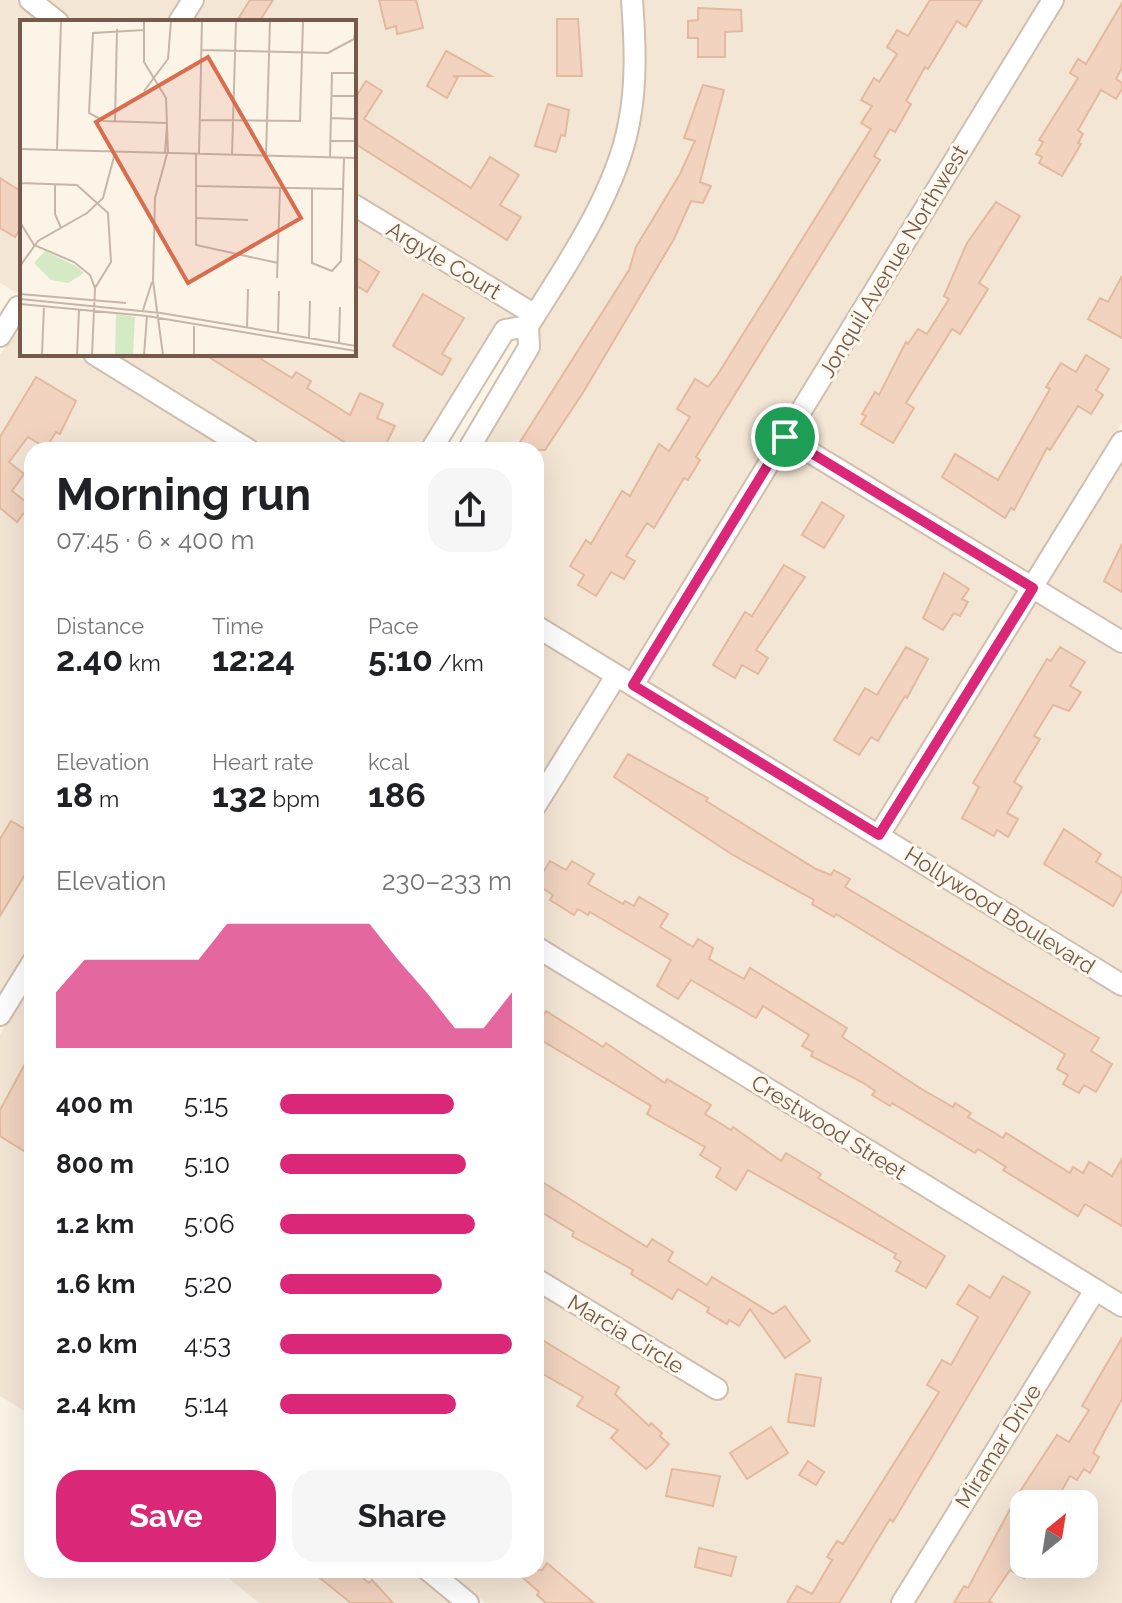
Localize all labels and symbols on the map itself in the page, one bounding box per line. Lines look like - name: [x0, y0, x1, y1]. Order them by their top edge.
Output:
- inset map: [20, 20, 356, 356]
- street label: Jonquil Avenue Northwest: [813, 139, 973, 382]
- street label: Argyle Court: [382, 216, 506, 305]
- pin: [751, 403, 819, 471]
- street label: Hollywood Boulevard: [900, 841, 1100, 979]
- street label: Crestwood Street: [747, 1069, 912, 1185]
- street label: Marcia Circle: [563, 1289, 689, 1379]
- street label: Miramar Drive: [950, 1379, 1047, 1513]
- north arrow: [1010, 1490, 1098, 1578]

